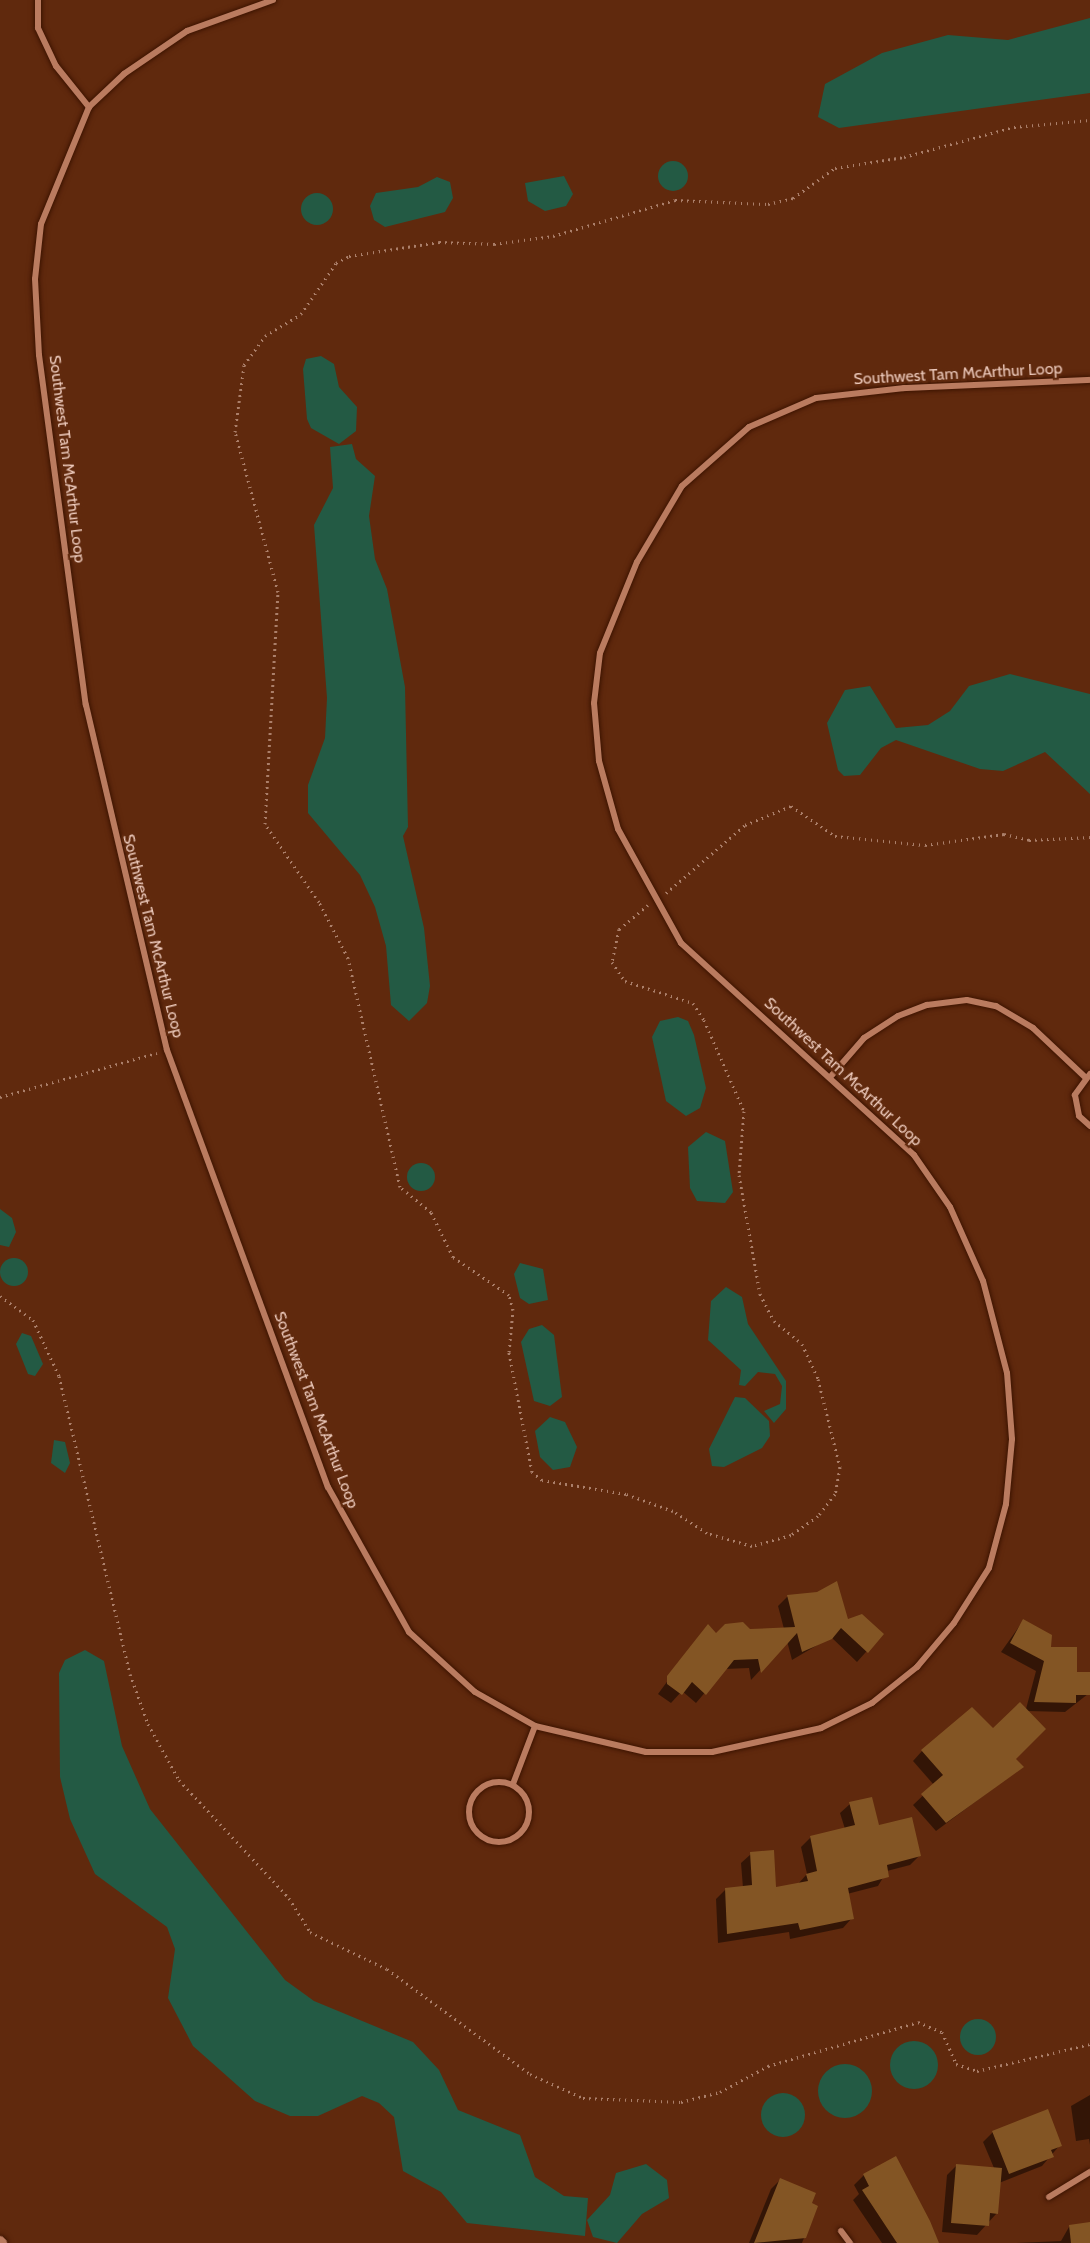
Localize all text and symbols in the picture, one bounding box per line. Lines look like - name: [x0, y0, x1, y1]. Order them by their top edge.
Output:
- street label: Southwest Tam McArthur Loop: [45, 354, 89, 564]
- street label: Southwest Tam McArthur Loop: [853, 359, 1063, 389]
- street label: Southwest Tam McArthur Loop: [118, 832, 188, 1040]
- street label: Southwest Tam McArthur Loop: [760, 994, 926, 1150]
- street label: Southwest Tam McArthur Loop: [270, 1309, 362, 1511]

